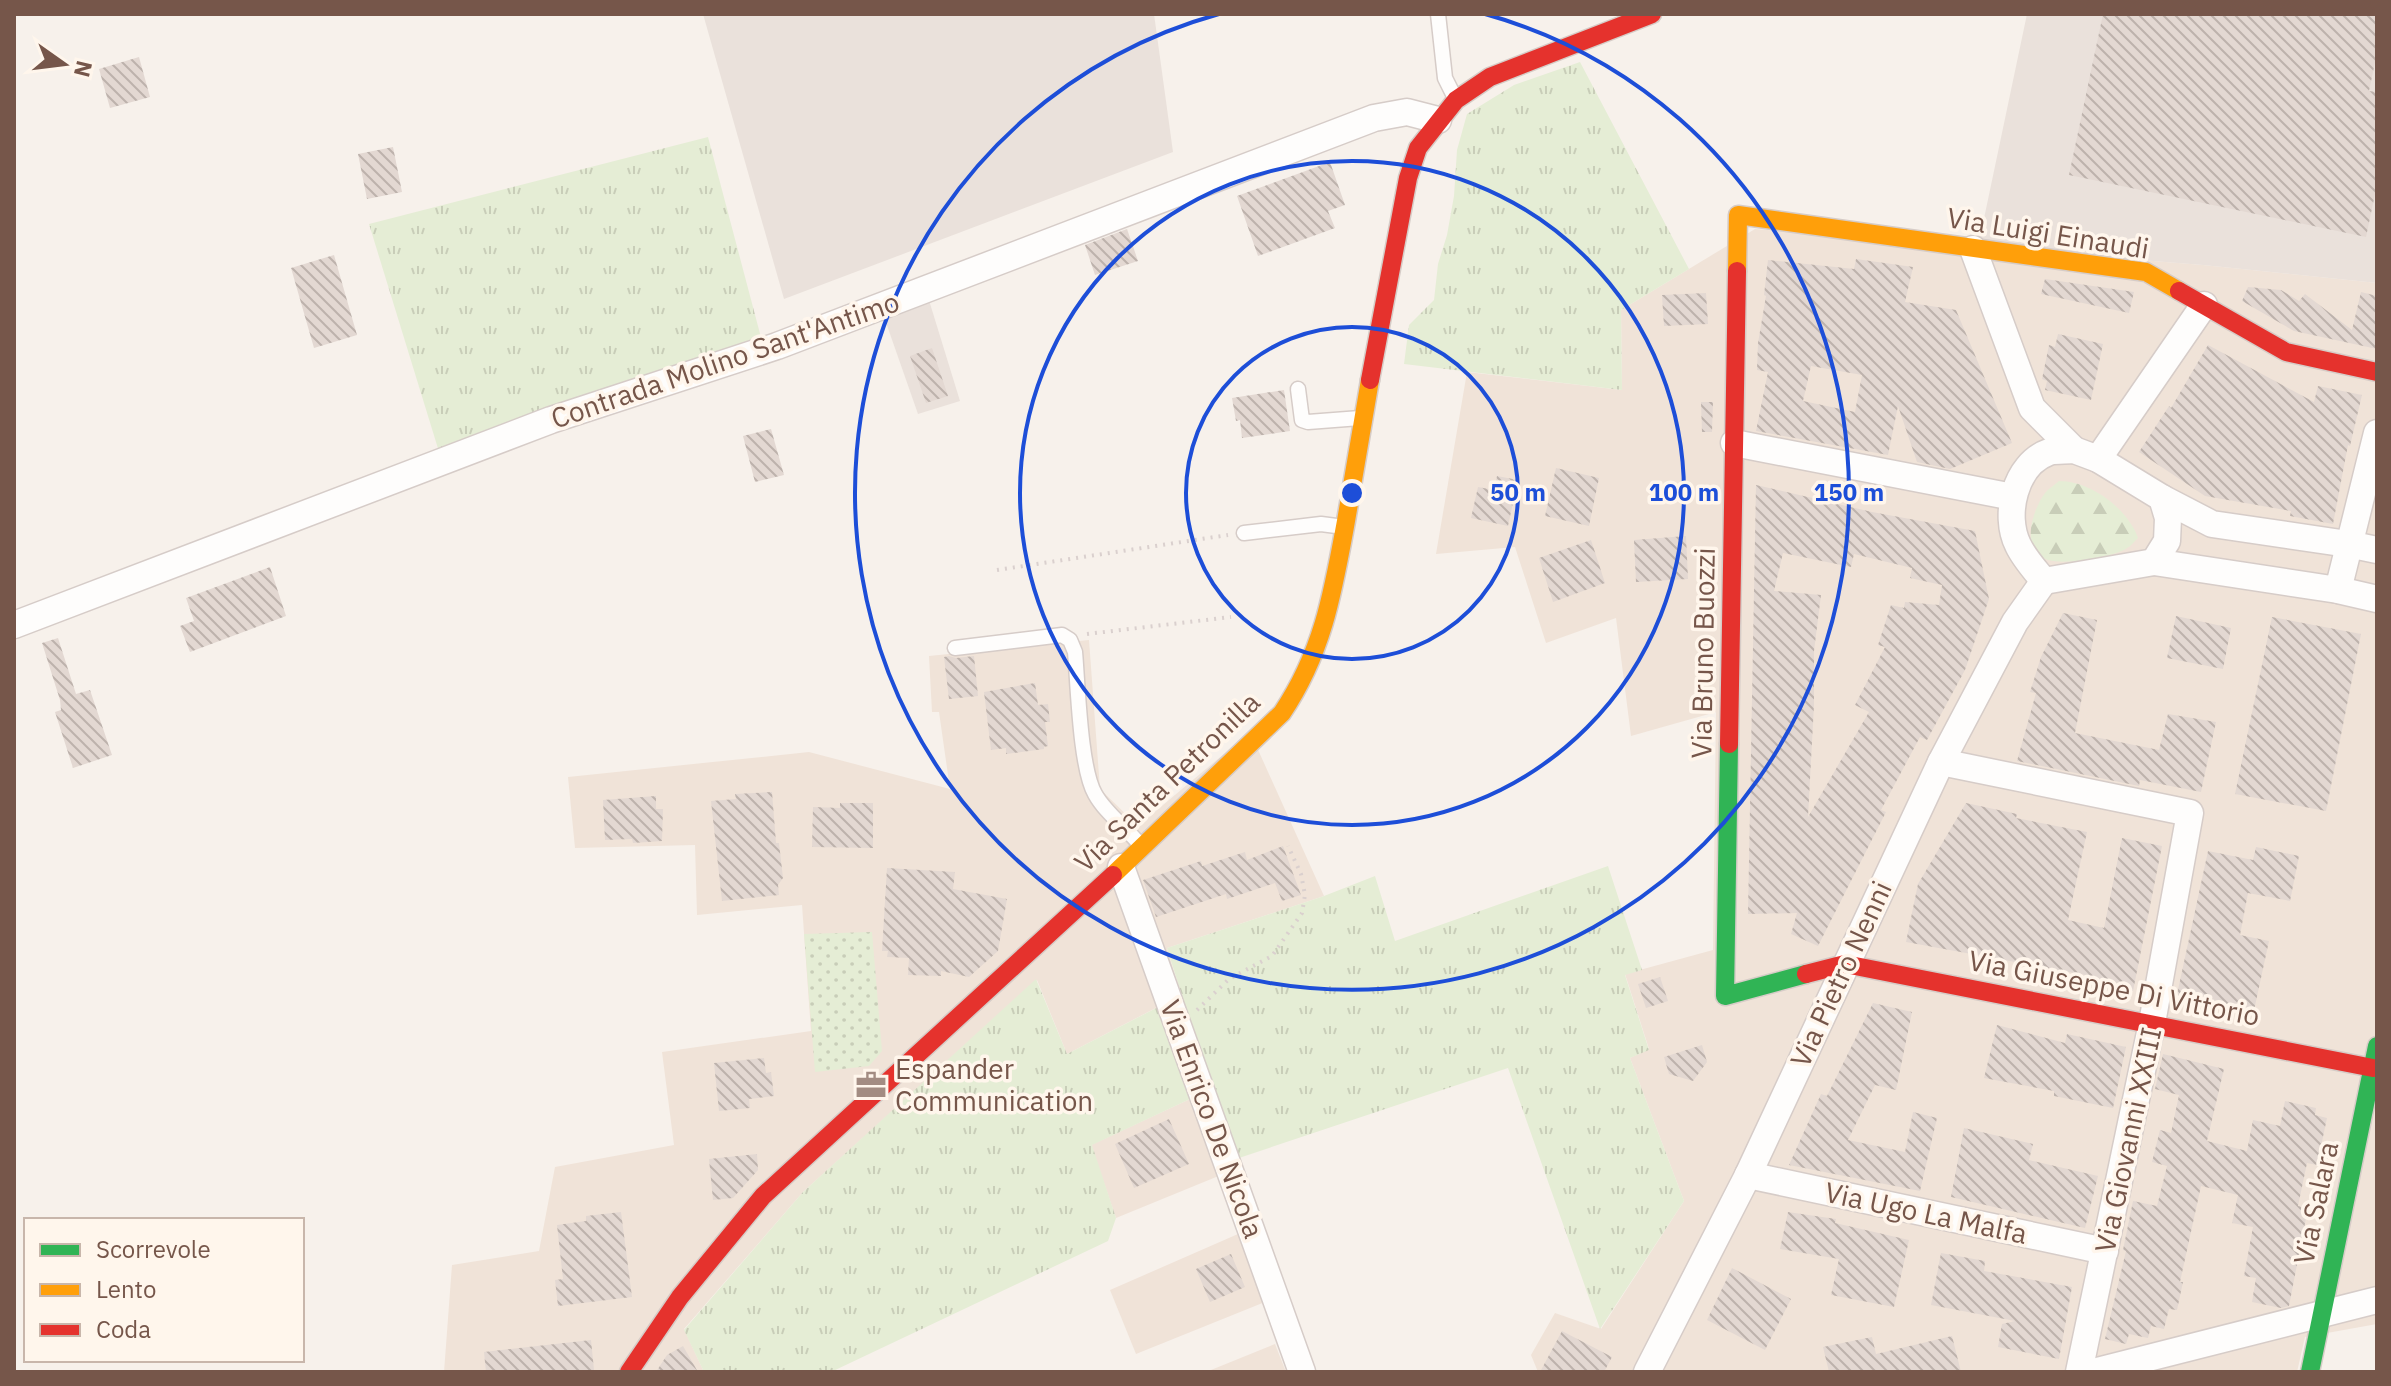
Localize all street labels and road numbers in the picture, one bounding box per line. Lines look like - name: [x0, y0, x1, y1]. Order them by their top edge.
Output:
- street label: Via Luigi Einaudi: [1944, 198, 2152, 267]
- street label: Contrada Molino Sant'Antimo: [546, 282, 904, 437]
- street label: Via Bruno Buozzi: [1682, 547, 1723, 759]
- street label: Via Santa Petronilla: [1066, 683, 1267, 880]
- street label: Via Pietro Nenni: [1781, 875, 1900, 1073]
- street label: Via Giuseppe Di Vittorio: [1965, 941, 2263, 1034]
- street label: Via Enrico De Nicola: [1152, 995, 1273, 1243]
- street label: Via Giovanni XXIII: [2086, 1024, 2169, 1256]
- street label: Via Salara: [2284, 1138, 2347, 1268]
- street label: Via Ugo La Malfa: [1821, 1173, 2031, 1252]

